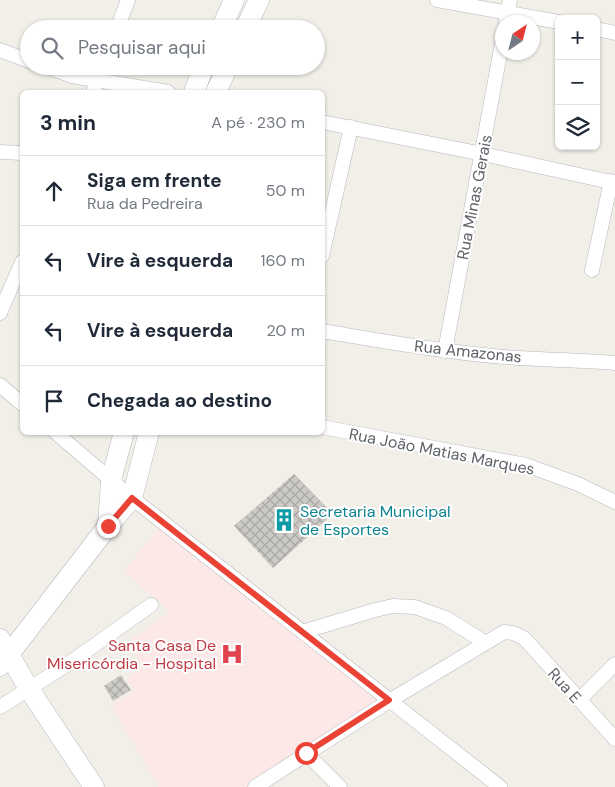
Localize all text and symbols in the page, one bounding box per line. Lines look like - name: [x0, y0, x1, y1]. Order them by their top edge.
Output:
- north arrow: [495, 15, 540, 60]
- map controls: [555, 15, 600, 150]
- button: +: [555, 15, 600, 60]
- search box: [20, 20, 325, 75]
- icon: search: [38, 34, 66, 62]
- text: Pesquisar aqui: [78, 35, 206, 60]
- button: −: [555, 60, 600, 105]
- button: layers: [555, 105, 600, 150]
- text: 3 min: [40, 109, 96, 137]
- text: A pé · 230 m: [211, 112, 305, 133]
- street label: Rua Minas Gerais: [452, 133, 497, 261]
- text: Siga em frente: [87, 168, 222, 193]
- icon: ahead: [40, 177, 68, 205]
- text: 50 m: [266, 180, 305, 201]
- text: Rua da Pedreira: [87, 193, 203, 214]
- icon: left: [40, 247, 68, 275]
- text: Vire à esquerda: [87, 248, 233, 273]
- text: 160 m: [261, 250, 305, 271]
- icon: left: [40, 317, 68, 345]
- text: Vire à esquerda: [87, 318, 233, 343]
- text: 20 m: [266, 320, 305, 341]
- street label: Rua Amazonas: [413, 335, 523, 368]
- icon: arrive: [40, 387, 68, 415]
- text: Chegada ao destino: [87, 388, 272, 413]
- street label: Rua João Matias Marques: [347, 423, 537, 480]
- place label: Secretaria Municipal de Esportes: [300, 501, 451, 540]
- building icon: Secretaria Municipal de Esportes: [271, 507, 297, 533]
- route end: [97, 515, 120, 538]
- place label: Santa Casa De Misericórdia - Hospital: [47, 635, 216, 674]
- hospital icon: Santa Casa De Misericórdia - Hospital: [219, 641, 245, 667]
- street label: Rua E: [543, 663, 586, 707]
- route start: [295, 742, 318, 765]

